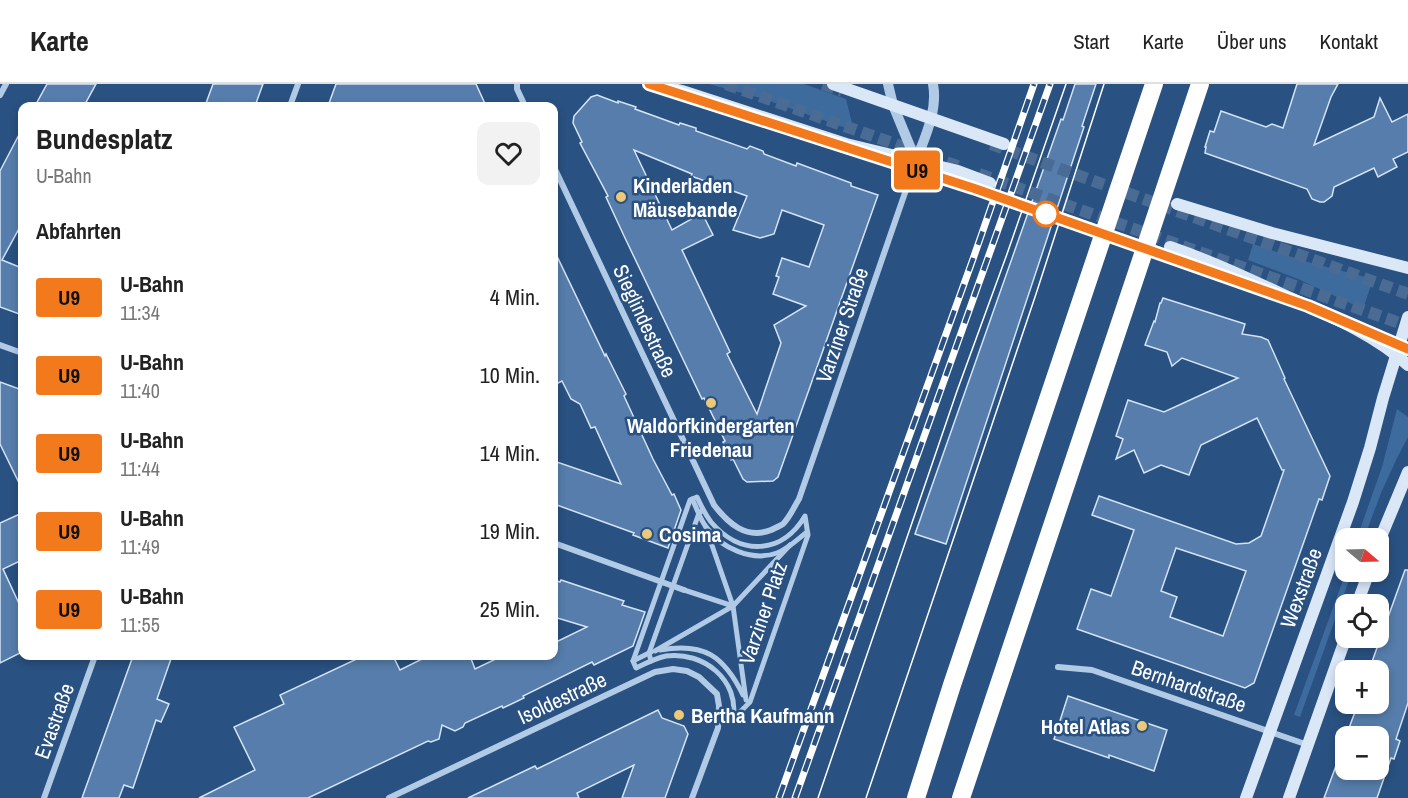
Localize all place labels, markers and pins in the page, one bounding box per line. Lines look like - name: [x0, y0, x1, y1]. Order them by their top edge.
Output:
- place label: Kinderladen Mäusebande: [633, 171, 737, 224]
- marker: Kinderladen Mäusebande: [614, 190, 628, 204]
- unlabelled marker: [1033, 201, 1059, 227]
- marker: Waldorfkindergarten Friedenau: [704, 396, 718, 410]
- place label: Waldorfkindergarten Friedenau: [627, 411, 795, 464]
- place label: Cosima: [659, 520, 722, 549]
- marker: Cosima: [640, 527, 654, 541]
- place label: Bertha Kaufmann: [691, 701, 835, 730]
- marker: Bertha Kaufmann: [672, 708, 686, 722]
- place label: Hotel Atlas: [1041, 712, 1130, 741]
- marker: Hotel Atlas: [1135, 719, 1149, 733]

